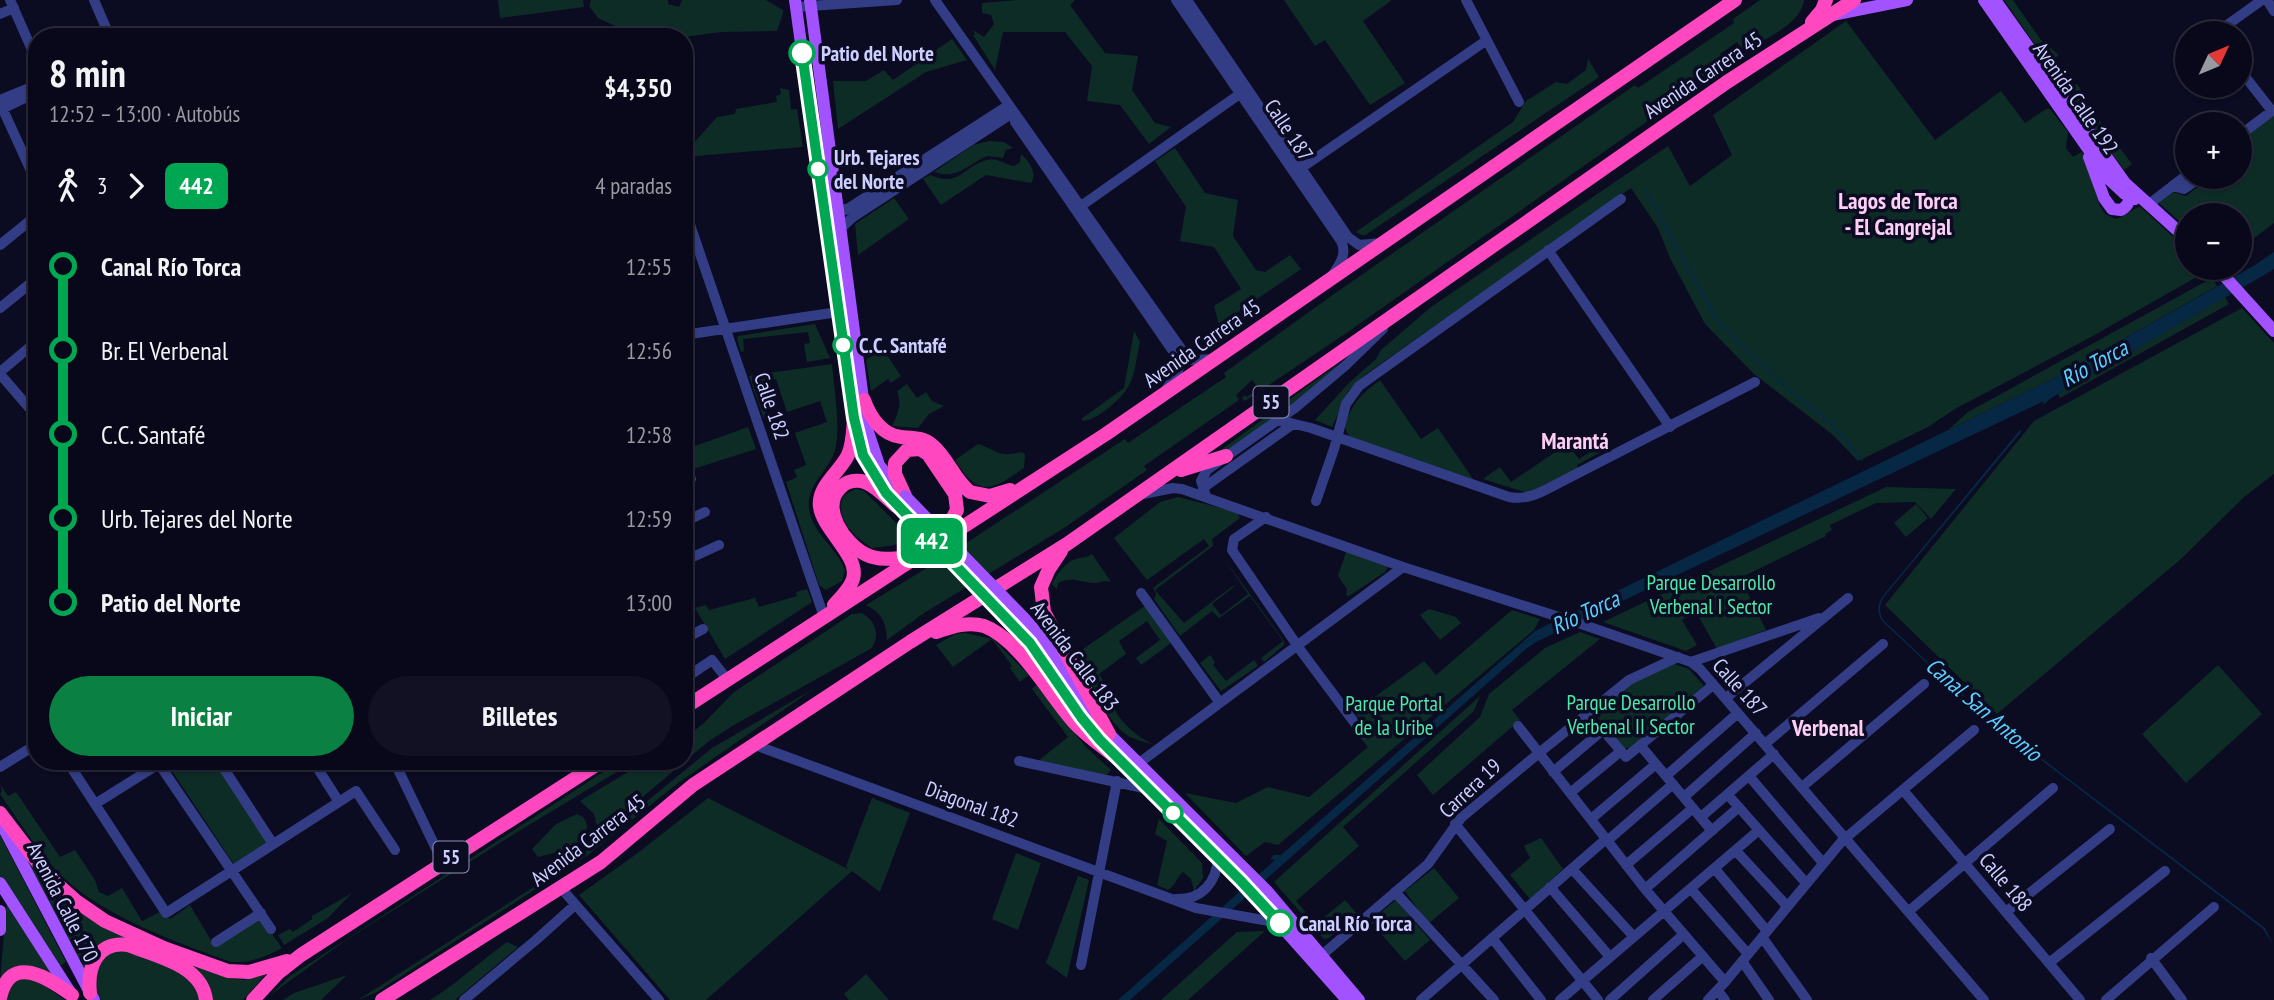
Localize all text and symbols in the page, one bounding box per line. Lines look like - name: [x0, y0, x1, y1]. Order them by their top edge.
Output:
- north arrow: [2175, 21, 2252, 98]
- map controls: [2175, 21, 2252, 280]
- street label: Avenida Carrera 45: [1639, 25, 1767, 125]
- street label: Avenida Calle 192: [2027, 37, 2125, 159]
- marker: Patio del Norte: [789, 40, 815, 66]
- place label: Patio del Norte: [821, 40, 934, 67]
- text: 8 min: [49, 48, 126, 97]
- text: $4,350: [604, 71, 672, 104]
- street label: Calle 187: [1259, 94, 1319, 166]
- text: 12:52 – 13:00 · Autobús: [49, 99, 240, 128]
- button: +: [2175, 112, 2252, 189]
- place label: Urb. Tejares del Norte: [834, 144, 920, 195]
- marker: Urb. Tejares del Norte: [808, 159, 828, 179]
- icon: walk: [49, 167, 87, 205]
- icon: forward: [117, 167, 155, 205]
- text: 442: [179, 170, 214, 201]
- text: 3: [97, 171, 107, 200]
- text: 4 paradas: [595, 171, 672, 200]
- district label: Lagos de Torca - El Cangrejal: [1838, 186, 1958, 241]
- button: −: [2175, 203, 2252, 280]
- text: Canal Río Torca: [101, 250, 241, 283]
- text: 12:55: [626, 252, 672, 281]
- street label: Avenida Carrera 45: [1138, 293, 1266, 393]
- place label: C.C. Santafé: [859, 332, 947, 359]
- water label: Río Torca: [2056, 332, 2134, 393]
- text: Br. El Verbenal: [101, 334, 228, 367]
- marker: C.C. Santafé: [833, 335, 853, 355]
- text: 12:56: [626, 336, 672, 365]
- street label: Calle 182: [748, 369, 796, 443]
- road number: 55: [1254, 386, 1288, 418]
- text: C.C. Santafé: [101, 418, 206, 451]
- text: 12:58: [626, 420, 672, 449]
- district label: Marantá: [1541, 426, 1609, 455]
- text: Urb. Tejares del Norte: [101, 502, 293, 535]
- text: 12:59: [626, 504, 672, 533]
- line badge: 442: [892, 518, 972, 564]
- text: 442: [915, 525, 949, 556]
- park label: Parque Desarrollo Verbenal I Sector: [1646, 569, 1776, 620]
- water label: Río Torca: [1546, 583, 1625, 640]
- text: Patio del Norte: [101, 586, 241, 619]
- text: 13:00: [626, 588, 672, 617]
- street label: Avenida Calle 183: [1025, 596, 1125, 716]
- water label: Canal San Antonio: [1920, 651, 2050, 769]
- street label: Calle 187: [1707, 652, 1773, 722]
- button: Iniciar: [49, 676, 354, 756]
- button: Billetes: [368, 676, 672, 756]
- park label: Parque Desarrollo Verbenal II Sector: [1566, 689, 1696, 740]
- park label: Parque Portal de la Uribe: [1345, 690, 1443, 741]
- district label: Verbenal: [1791, 713, 1864, 742]
- street label: Carrera 19: [1433, 752, 1507, 824]
- street label: Diagonal 182: [922, 775, 1022, 833]
- street label: Avenida Carrera 45: [525, 788, 651, 892]
- unlabelled marker: [1163, 803, 1183, 823]
- street label: Avenida Calle 170: [21, 838, 105, 966]
- road number: 55: [434, 842, 468, 872]
- street label: Calle 188: [1973, 847, 2039, 917]
- marker: Canal Río Torca: [1267, 910, 1293, 936]
- place label: Canal Río Torca: [1299, 910, 1413, 937]

